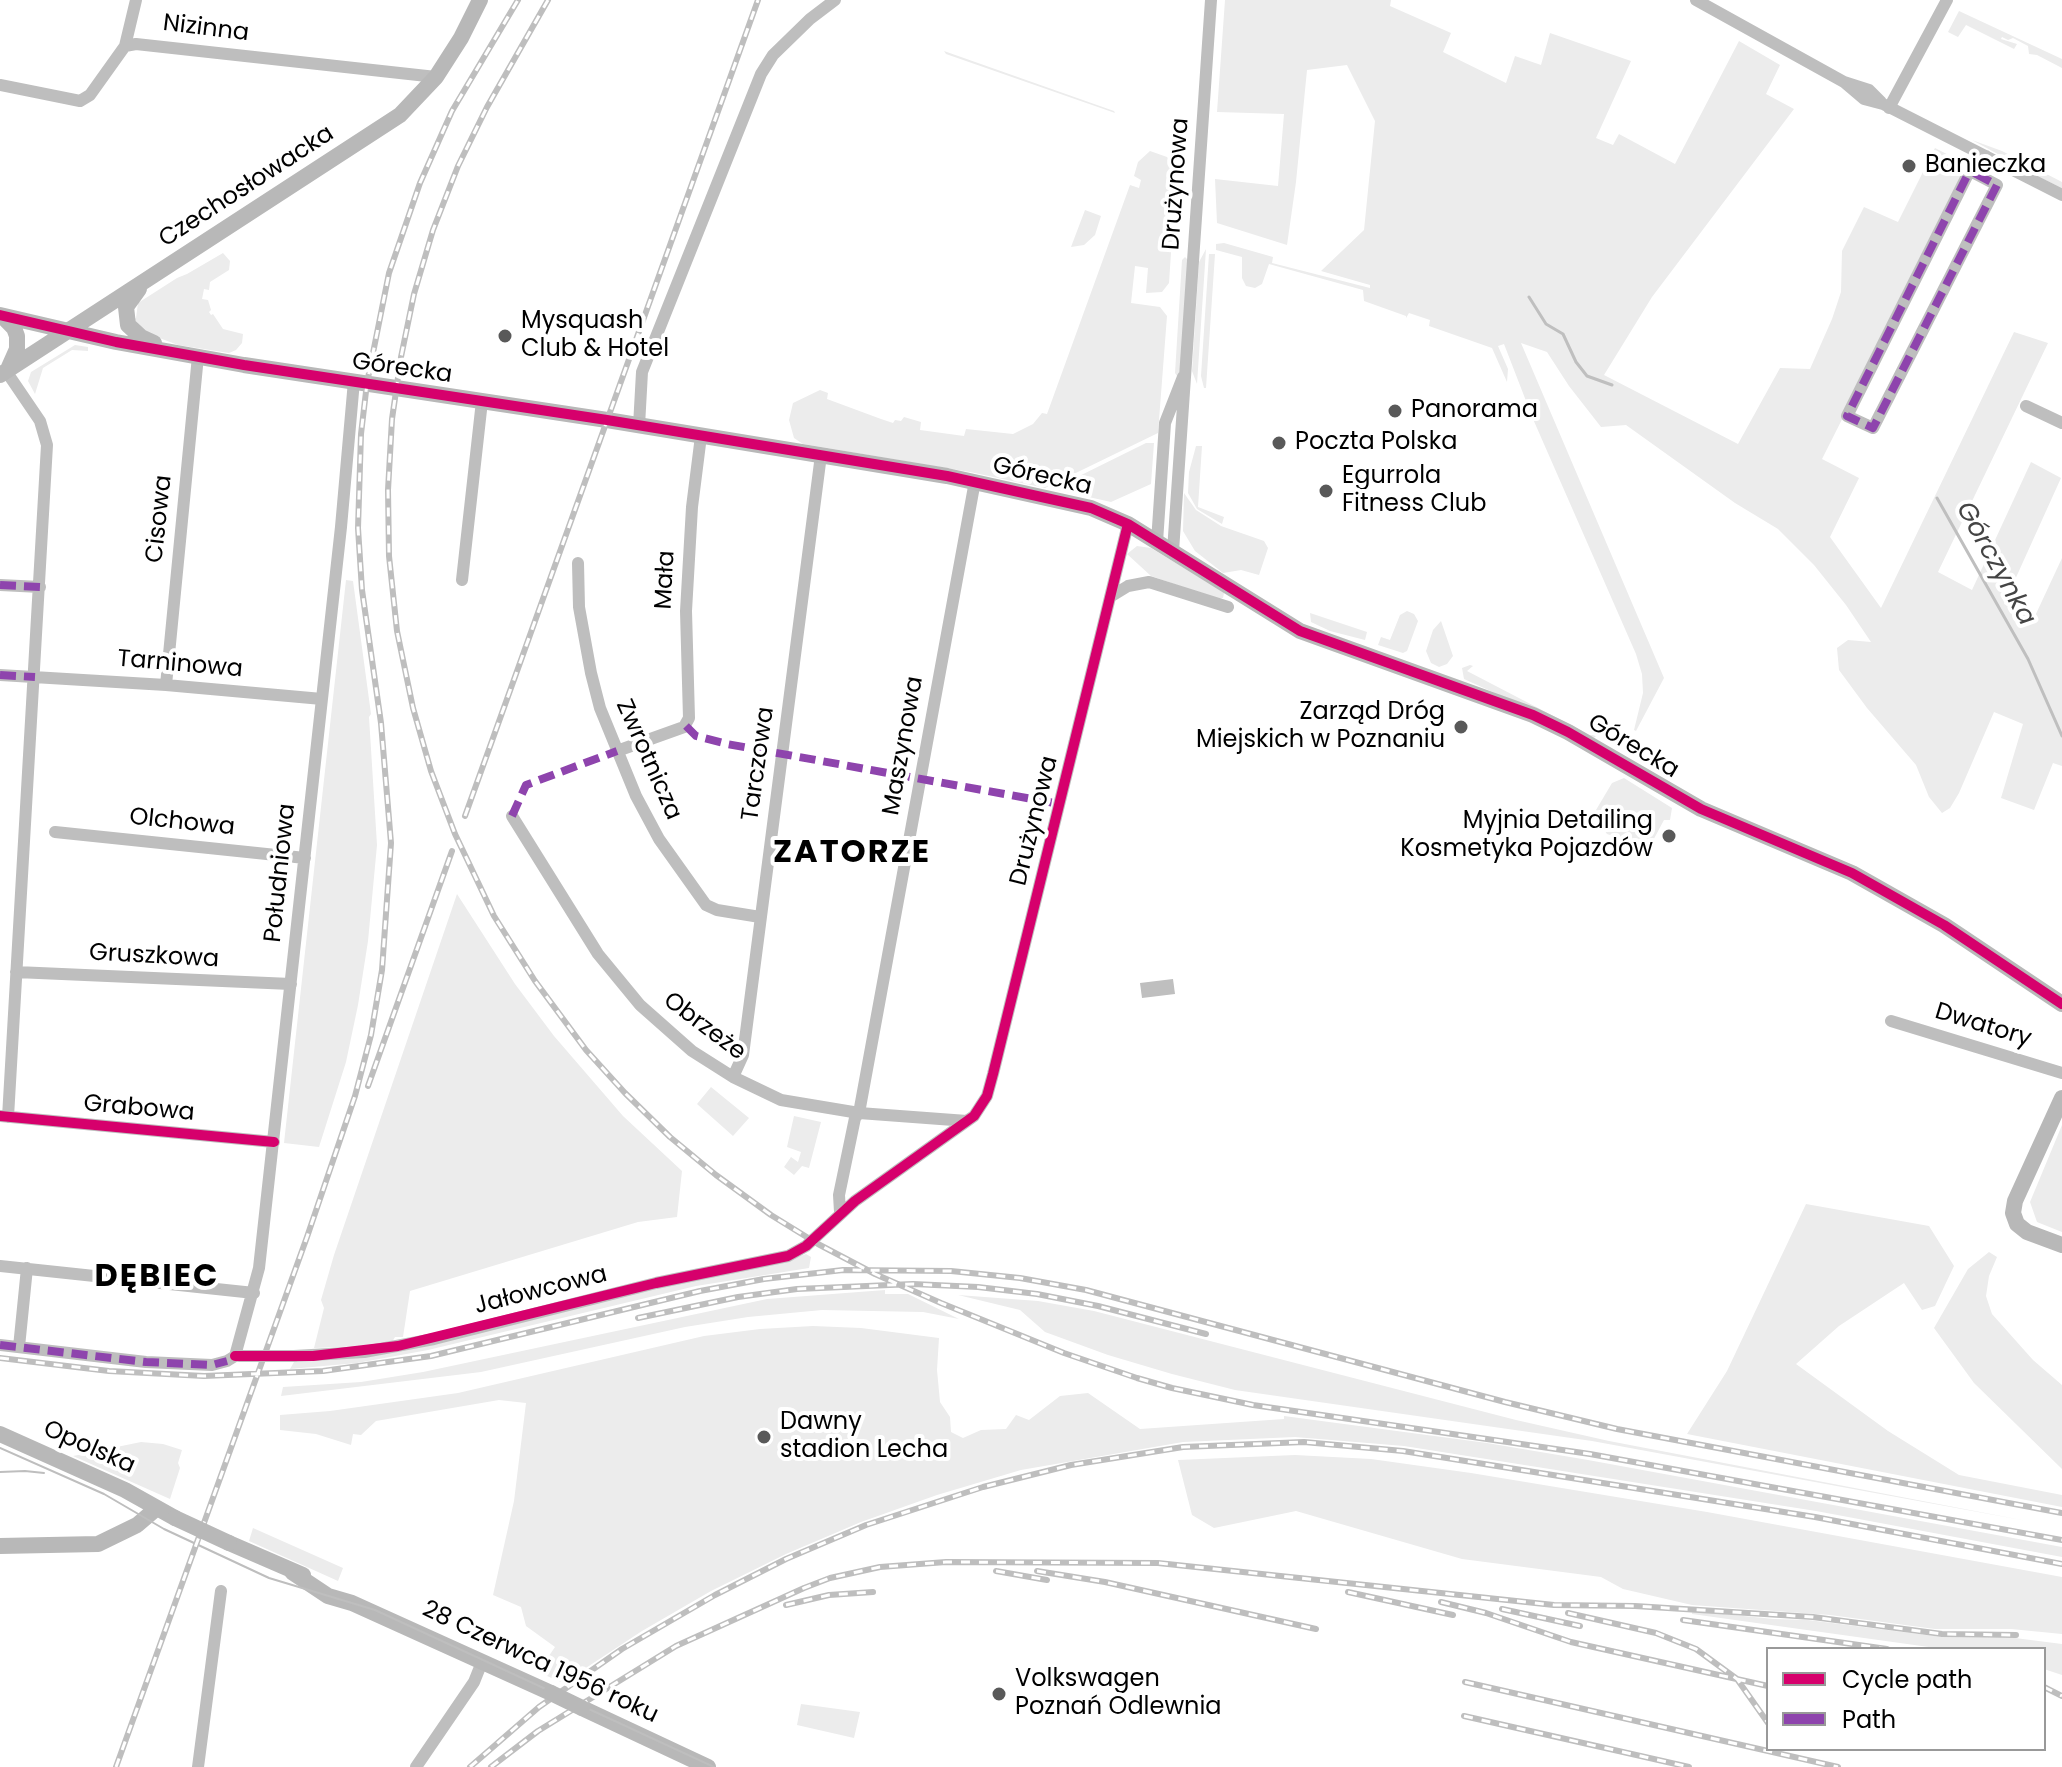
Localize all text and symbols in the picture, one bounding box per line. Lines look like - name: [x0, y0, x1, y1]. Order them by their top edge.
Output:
- street label: Nizinna: [161, 9, 251, 49]
- street label: Drużynowa: [1158, 117, 1196, 251]
- street label: Czechosłowacka: [154, 120, 340, 254]
- place label: Banieczka: [1925, 152, 2046, 180]
- marker: Banieczka: [1900, 157, 1918, 175]
- place label: Mysquash Club & Hotel: [521, 308, 669, 364]
- marker: Mysquash Club & Hotel: [496, 327, 514, 345]
- street label: Górecka: [350, 348, 454, 390]
- place label: Panorama: [1411, 397, 1538, 425]
- marker: Panorama: [1386, 402, 1404, 420]
- place label: Poczta Polska: [1295, 429, 1457, 457]
- marker: Poczta Polska: [1270, 434, 1288, 452]
- street label: Górecka: [990, 452, 1094, 502]
- place label: Egurrola Fitness Club: [1342, 463, 1486, 519]
- street label: Cisowa: [141, 474, 179, 564]
- marker: Egurrola Fitness Club: [1317, 482, 1335, 500]
- water label: Górczynka: [1948, 497, 2042, 631]
- street label: Mała: [650, 550, 682, 610]
- street label: Tarninowa: [116, 645, 244, 685]
- street label: Maszynowa: [878, 674, 930, 818]
- street label: Zwrotnicza: [609, 695, 687, 825]
- place label: Zarząd Dróg Miejskich w Poznaniu: [1196, 699, 1445, 755]
- street label: Tarczowa: [737, 705, 781, 823]
- street label: Górecka: [1582, 709, 1684, 785]
- marker: Zarząd Dróg Miejskich w Poznaniu: [1452, 718, 1470, 736]
- street label: Drużynowa: [1005, 753, 1065, 889]
- street label: Południowa: [259, 802, 303, 944]
- street label: Olchowa: [128, 803, 236, 843]
- place label: Myjnia Detailing Kosmetyka Pojazdów: [1400, 808, 1653, 864]
- marker: Myjnia Detailing Kosmetyka Pojazdów: [1660, 827, 1678, 845]
- district label: ZATORZE: [773, 835, 931, 873]
- street label: Gruszkowa: [88, 939, 220, 975]
- street label: Obrzeże: [657, 987, 751, 1067]
- street label: Dwatory: [1931, 998, 2035, 1054]
- street label: Grabowa: [82, 1090, 196, 1128]
- district label: DĘBIEC: [95, 1259, 219, 1297]
- street label: Jałowcowa: [472, 1261, 610, 1321]
- place label: Dawny stadion Lecha: [780, 1409, 948, 1465]
- street label: Opolska: [39, 1415, 139, 1481]
- marker: Dawny stadion Lecha: [755, 1428, 773, 1446]
- street label: 28 Czerwca 1956 roku: [417, 1596, 663, 1730]
- legend: [1766, 1647, 2046, 1751]
- text: Cycle path: [1842, 1663, 1972, 1696]
- place label: Volkswagen Poznań Odlewnia: [1015, 1666, 1222, 1722]
- marker: Volkswagen Poznań Odlewnia: [990, 1685, 1008, 1703]
- text: Path: [1842, 1703, 1896, 1736]

